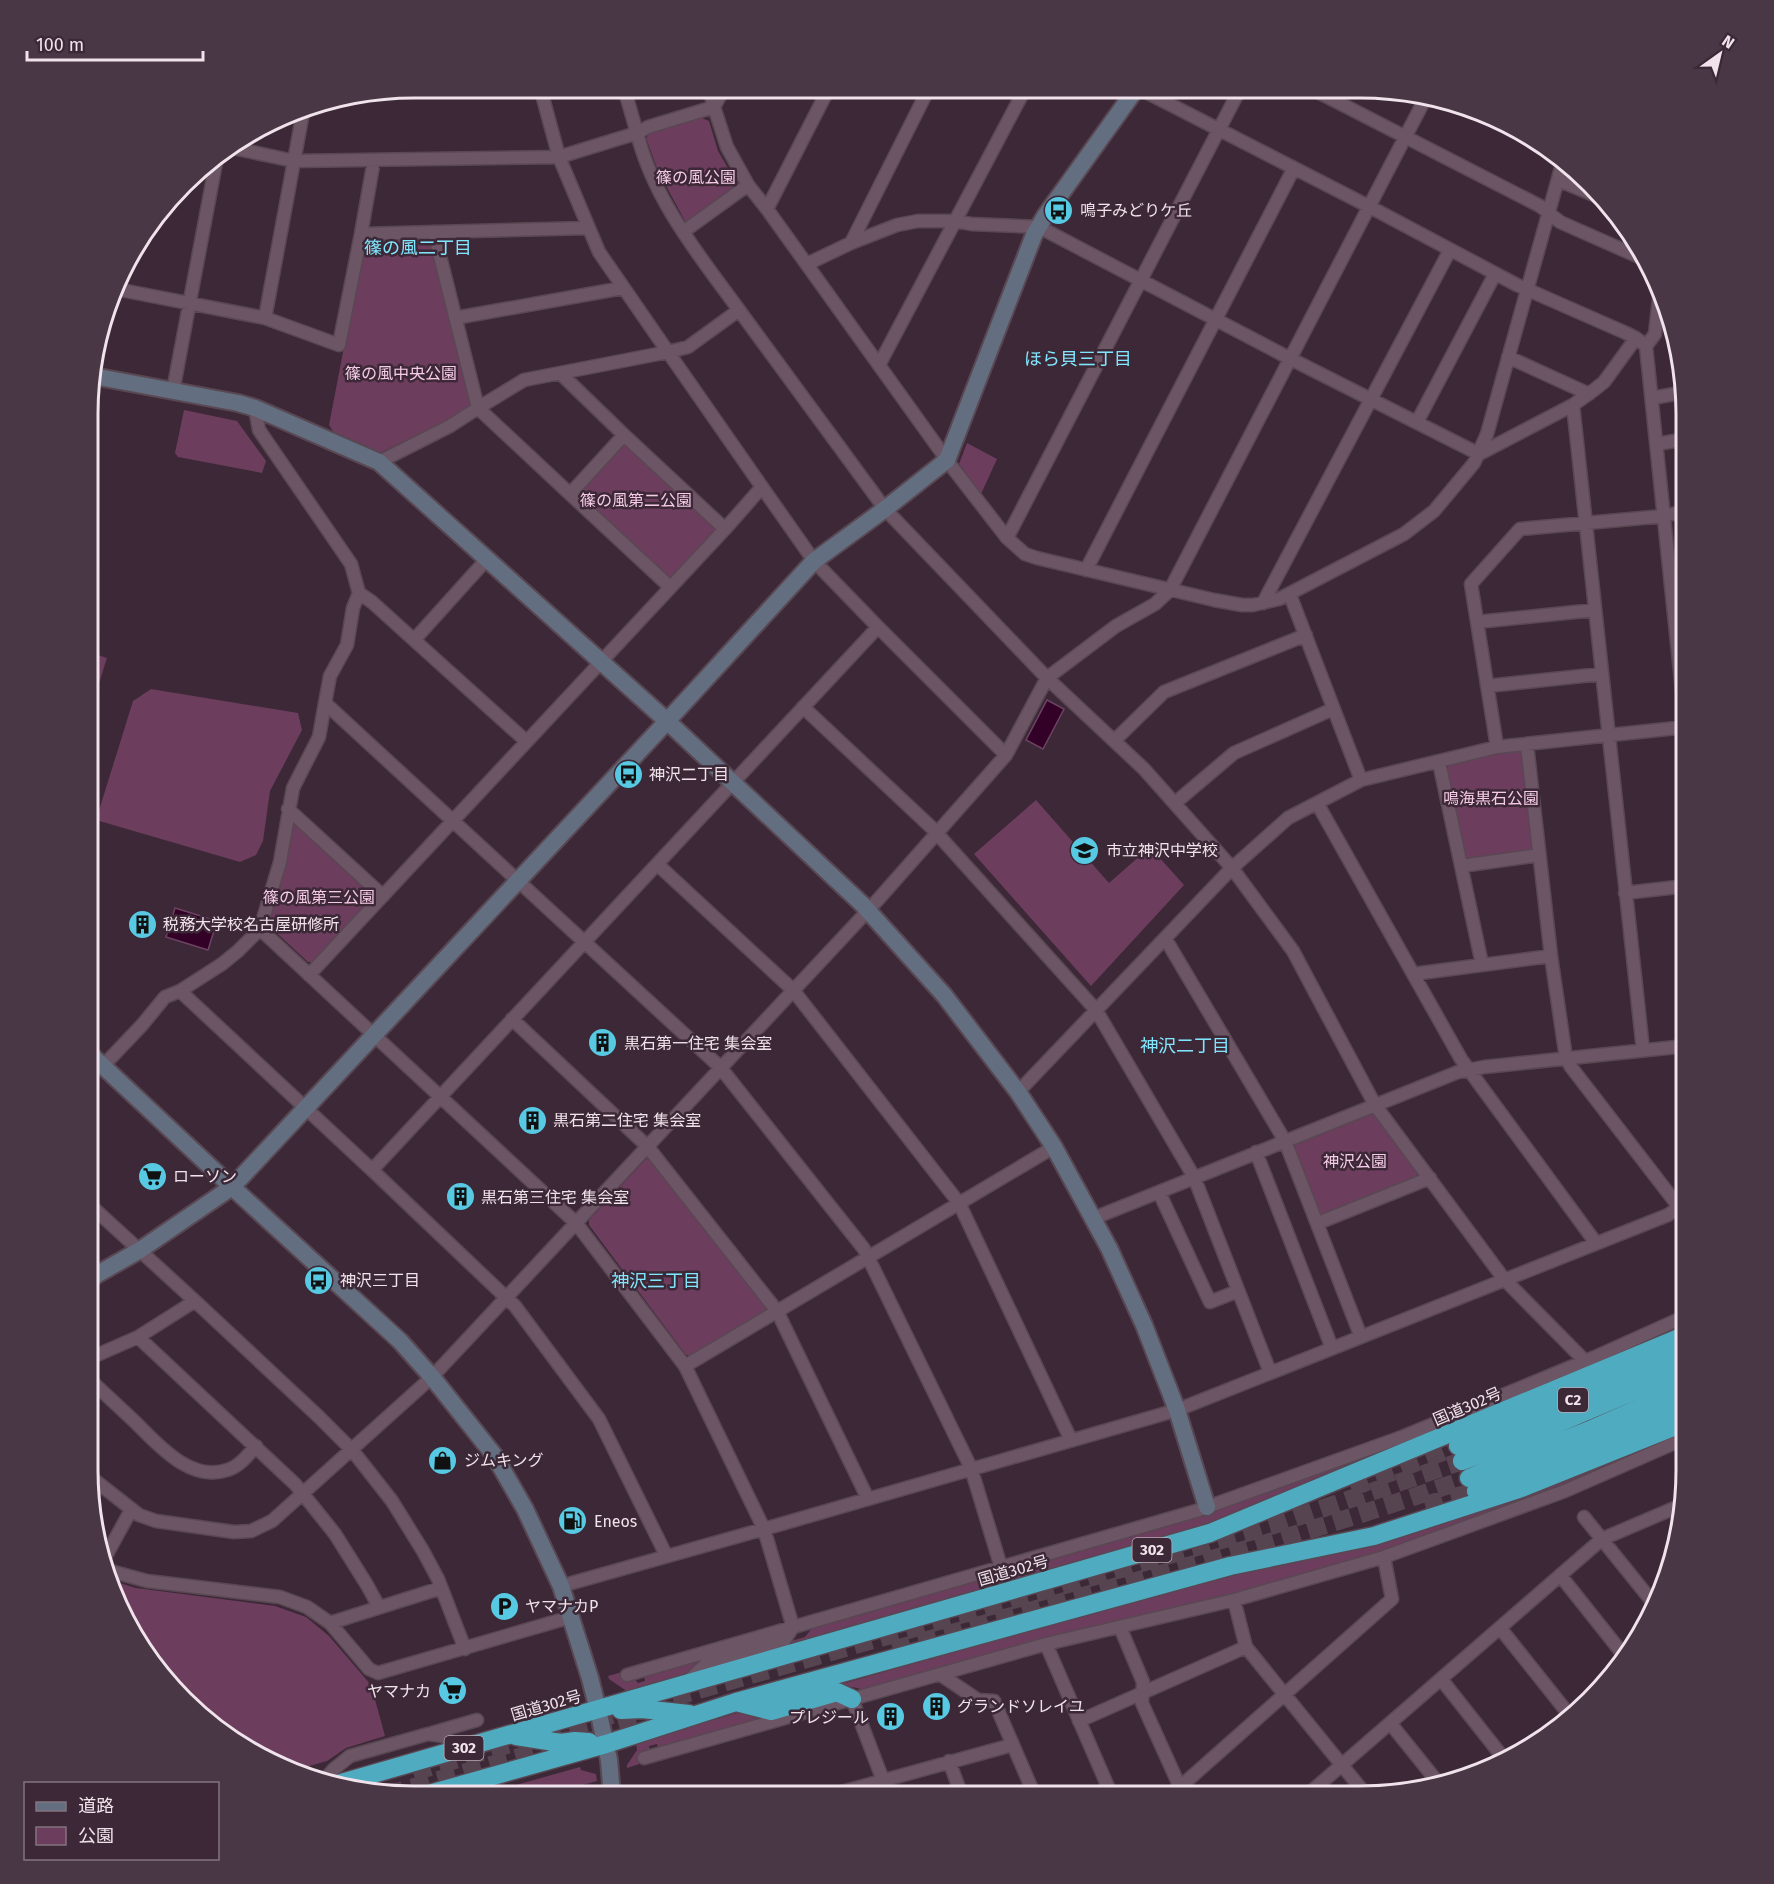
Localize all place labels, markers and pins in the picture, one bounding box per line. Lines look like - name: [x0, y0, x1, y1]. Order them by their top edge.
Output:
- bus stop icon: 鳴子みどりケ丘: [1043, 194, 1075, 226]
- place label: 鳴子みどりケ丘: [1080, 201, 1192, 220]
- bus stop icon: 神沢二丁目: [612, 758, 644, 790]
- place label: 神沢二丁目: [649, 765, 729, 784]
- school or university icon: 市立神沢中学校: [1069, 834, 1101, 866]
- place label: 市立神沢中学校: [1106, 841, 1218, 860]
- building icon: 税務大学校名古屋研修所: [126, 908, 158, 940]
- place label: 税務大学校名古屋研修所: [163, 915, 339, 934]
- building icon: 黒石第一住宅 集会室: [587, 1027, 619, 1059]
- place label: 黒石第一住宅 集会室: [624, 1034, 772, 1053]
- building icon: 黒石第二住宅 集会室: [516, 1104, 548, 1136]
- place label: 黒石第二住宅 集会室: [553, 1111, 701, 1130]
- supermarket icon: ローソン: [136, 1160, 168, 1192]
- place label: ローソン: [173, 1167, 237, 1186]
- building icon: 黒石第三住宅 集会室: [444, 1181, 476, 1213]
- place label: 黒石第三住宅 集会室: [481, 1188, 629, 1207]
- bus stop icon: 神沢三丁目: [303, 1264, 335, 1296]
- place label: 神沢三丁目: [340, 1271, 420, 1290]
- shop icon: ジムキング: [427, 1444, 459, 1476]
- place label: ジムキング: [464, 1451, 544, 1470]
- fuel station icon: Eneos: [557, 1505, 589, 1537]
- place label: Eneos: [594, 1512, 637, 1531]
- parking icon: ヤマナカP: [488, 1590, 520, 1622]
- place label: ヤマナカP: [525, 1597, 598, 1616]
- supermarket icon: ヤマナカ: [436, 1675, 468, 1707]
- place label: ヤマナカ: [367, 1682, 431, 1701]
- building icon: グランドソレイユ: [920, 1690, 952, 1722]
- place label: グランドソレイユ: [957, 1697, 1085, 1716]
- building icon: プレジール: [874, 1701, 906, 1733]
- place label: プレジール: [789, 1708, 869, 1727]

